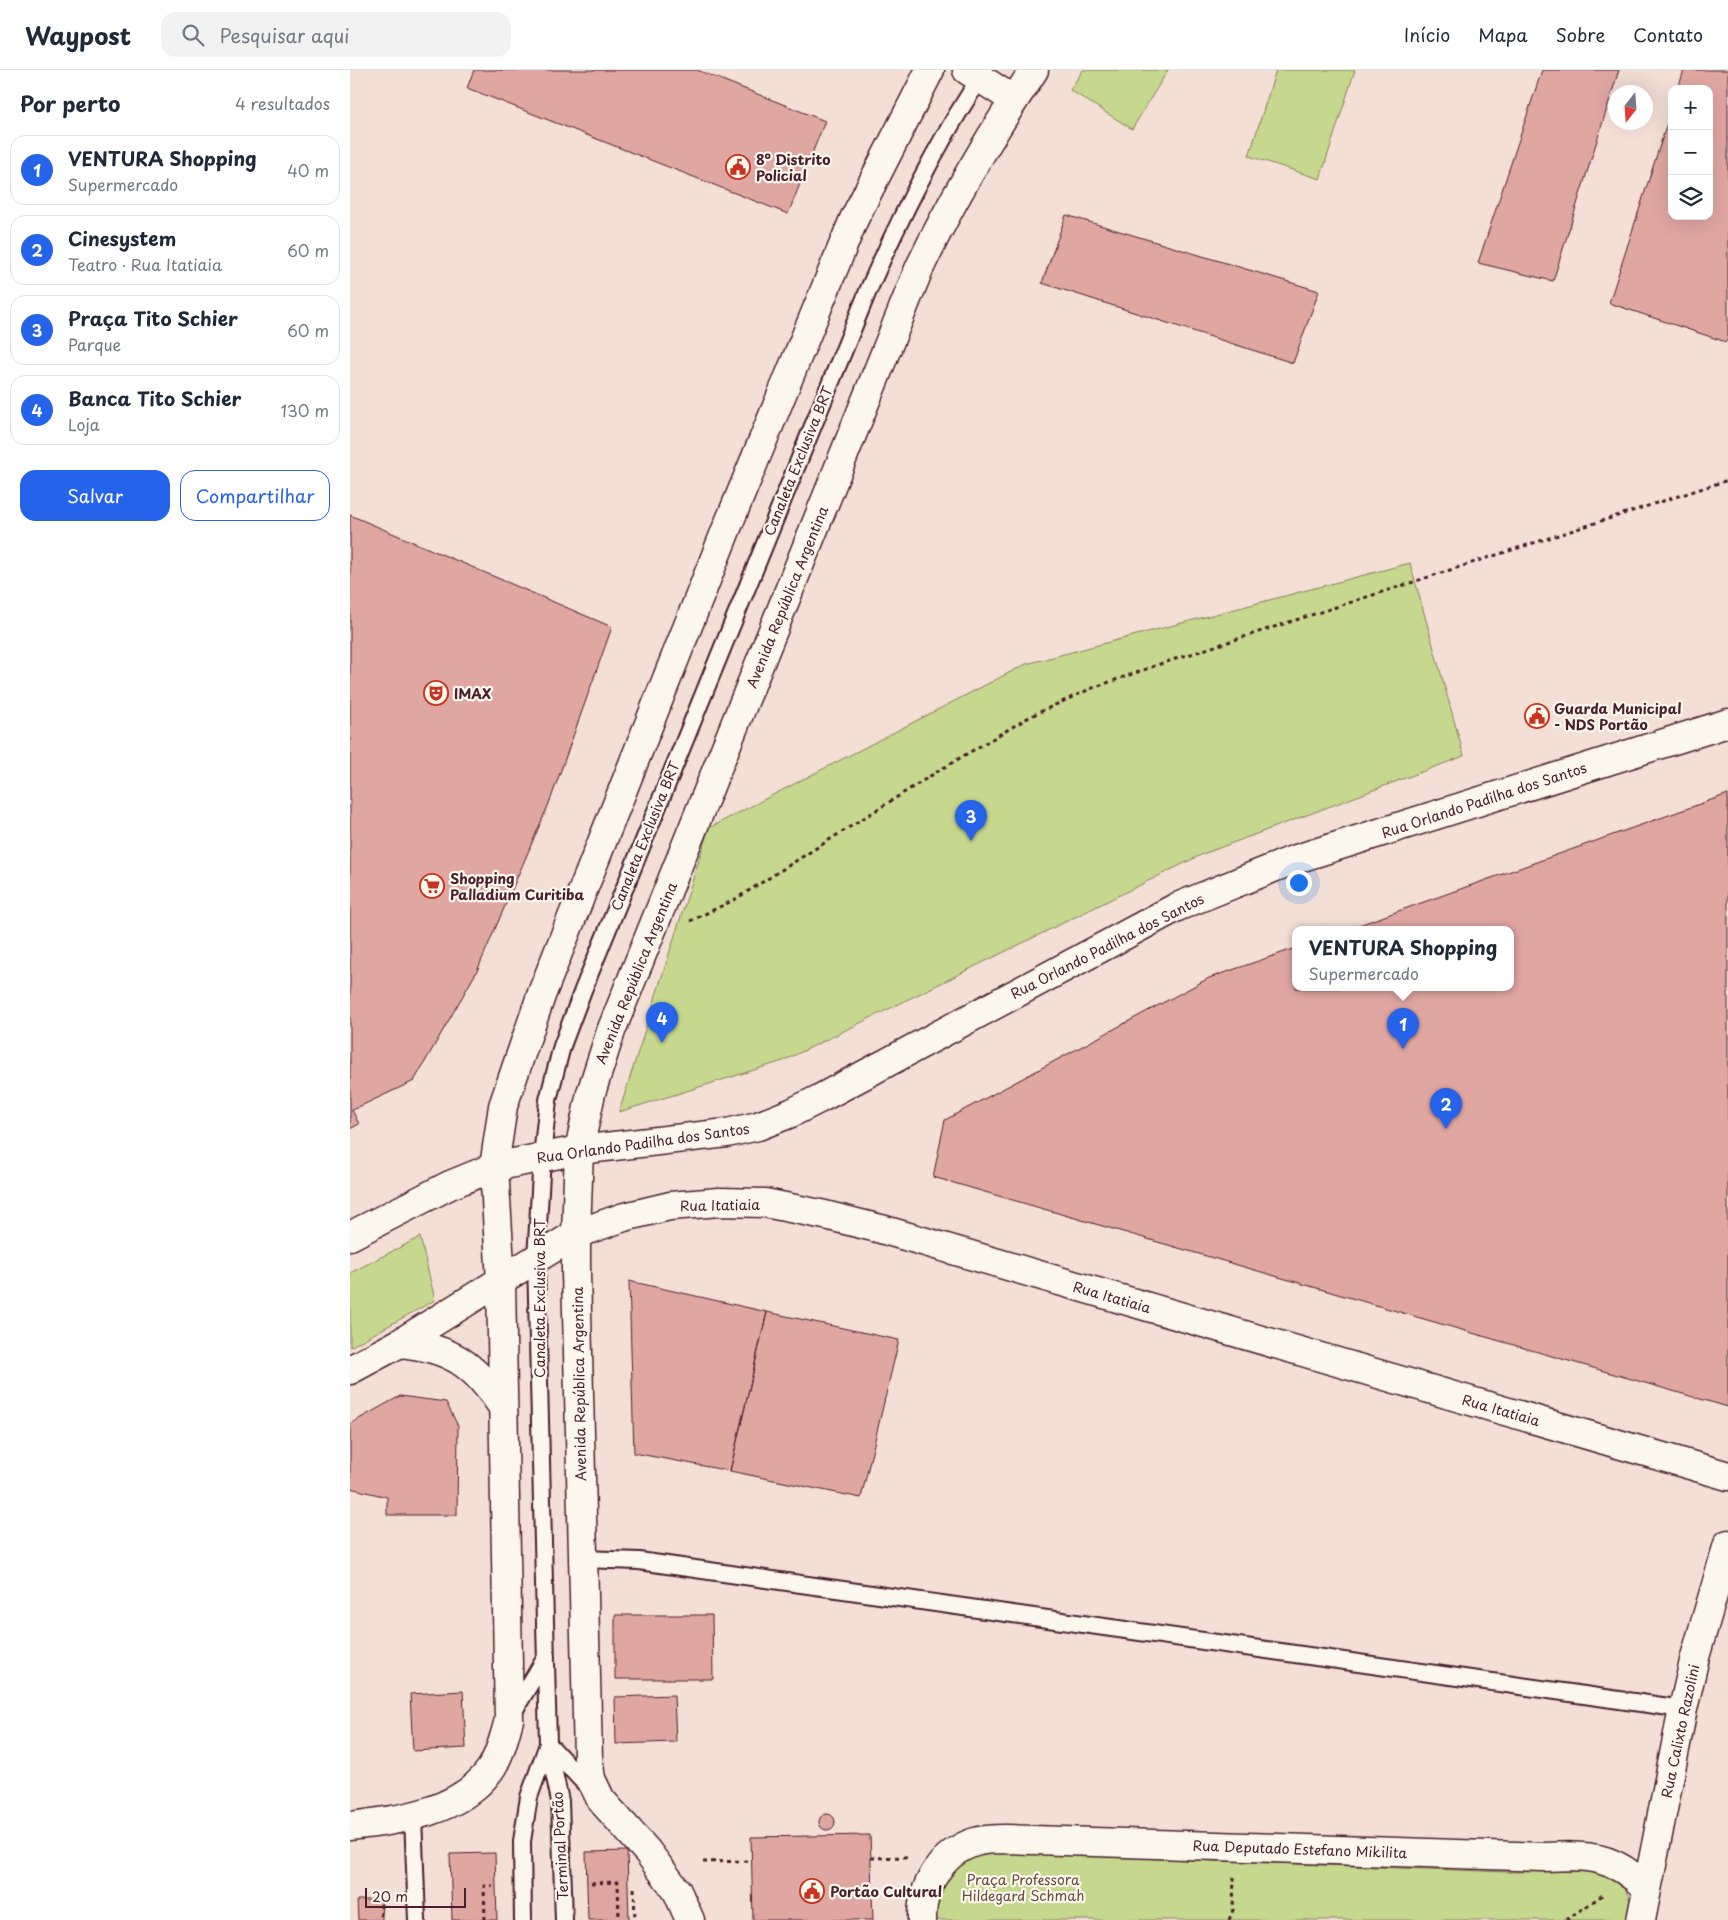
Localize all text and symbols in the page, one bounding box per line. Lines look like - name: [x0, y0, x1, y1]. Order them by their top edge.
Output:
- search box: [161, 12, 511, 57]
- text: Waypost: [25, 17, 131, 53]
- icon: search: [179, 21, 207, 49]
- text: Pesquisar aqui: [219, 21, 350, 49]
- text: Início: [1404, 21, 1450, 48]
- text: Mapa: [1478, 21, 1528, 48]
- text: Sobre: [1556, 21, 1605, 48]
- text: Contato: [1633, 21, 1703, 48]
- north arrow: [1608, 85, 1653, 130]
- map controls: [1668, 85, 1713, 220]
- button: +: [1668, 85, 1713, 130]
- text: Por perto: [20, 87, 120, 119]
- text: 4 resultados: [235, 91, 330, 115]
- button: −: [1668, 130, 1713, 175]
- text: VENTURA Shopping: [68, 144, 257, 172]
- place label: 8° Distrito Policial: [756, 149, 830, 186]
- public building icon: 8° Distrito Policial: [725, 154, 751, 180]
- text: 1: [33, 158, 41, 182]
- text: 40 m: [287, 158, 329, 182]
- text: Supermercado: [68, 172, 178, 196]
- button: layers: [1668, 175, 1713, 220]
- text: Cinesystem: [68, 224, 176, 252]
- text: 2: [31, 238, 43, 262]
- text: 60 m: [287, 238, 329, 262]
- text: Teatro · Rua Itatiaia: [68, 252, 222, 276]
- text: Praça Tito Schier: [68, 304, 238, 332]
- text: 3: [32, 318, 42, 342]
- text: 60 m: [287, 318, 329, 342]
- text: Parque: [68, 332, 121, 356]
- street label: Canaleta Exclusiva BRT: [758, 383, 838, 539]
- text: Banca Tito Schier: [68, 384, 241, 412]
- text: 4: [32, 398, 42, 422]
- text: 130 m: [281, 398, 329, 422]
- text: Loja: [68, 412, 100, 436]
- button: Salvar: [20, 470, 170, 521]
- button: Compartilhar: [180, 470, 330, 521]
- street label: Avenida República Argentina: [741, 503, 833, 691]
- theatre icon: IMAX: [423, 680, 449, 706]
- place label: IMAX: [454, 683, 492, 704]
- place label: Guarda Municipal - NDS Portão: [1554, 698, 1682, 735]
- public building icon: Guarda Municipal - NDS Portão: [1524, 703, 1550, 729]
- street label: Rua Orlando Padilha dos Santos: [1379, 757, 1589, 843]
- street label: Canaleta Exclusiva BRT: [605, 758, 685, 914]
- pin: 3: [955, 800, 987, 841]
- place label: Shopping Palladium Curitiba: [450, 868, 585, 905]
- your location: [1286, 870, 1312, 896]
- supermarket icon: Shopping Palladium Curitiba: [419, 873, 445, 899]
- street label: Avenida República Argentina: [590, 879, 682, 1067]
- street label: Rua Orlando Padilha dos Santos: [1007, 888, 1207, 1004]
- popup: [1292, 926, 1514, 991]
- text: VENTURA Shopping: [1309, 933, 1497, 961]
- text: Supermercado: [1309, 961, 1419, 985]
- pin: 4: [646, 1002, 678, 1043]
- pin: 1: [1387, 1008, 1419, 1049]
- pin: 2: [1430, 1088, 1462, 1129]
- street label: Rua Orlando Padilha dos Santos: [535, 1118, 751, 1168]
- street label: Rua Itatiaia: [680, 1194, 760, 1216]
- street label: Canaleta Exclusiva BRT: [529, 1218, 550, 1378]
- street label: Rua Itatiaia: [1071, 1276, 1154, 1318]
- street label: Avenida República Argentina: [567, 1286, 591, 1481]
- street label: Rua Itatiaia: [1460, 1389, 1543, 1431]
- street label: Rua Calixto Razolini: [1656, 1662, 1704, 1800]
- street label: Terminal Portão: [547, 1791, 573, 1901]
- street label: Rua Deputado Estefano Mikilita: [1192, 1835, 1408, 1863]
- park label: Praça Professora Hildegard Schmah: [962, 1869, 1084, 1906]
- public building icon: Portão Cultural: [799, 1878, 825, 1904]
- place label: Portão Cultural: [830, 1881, 942, 1902]
- scale bar: [365, 1885, 466, 1908]
- text: 20 m: [372, 1886, 408, 1907]

